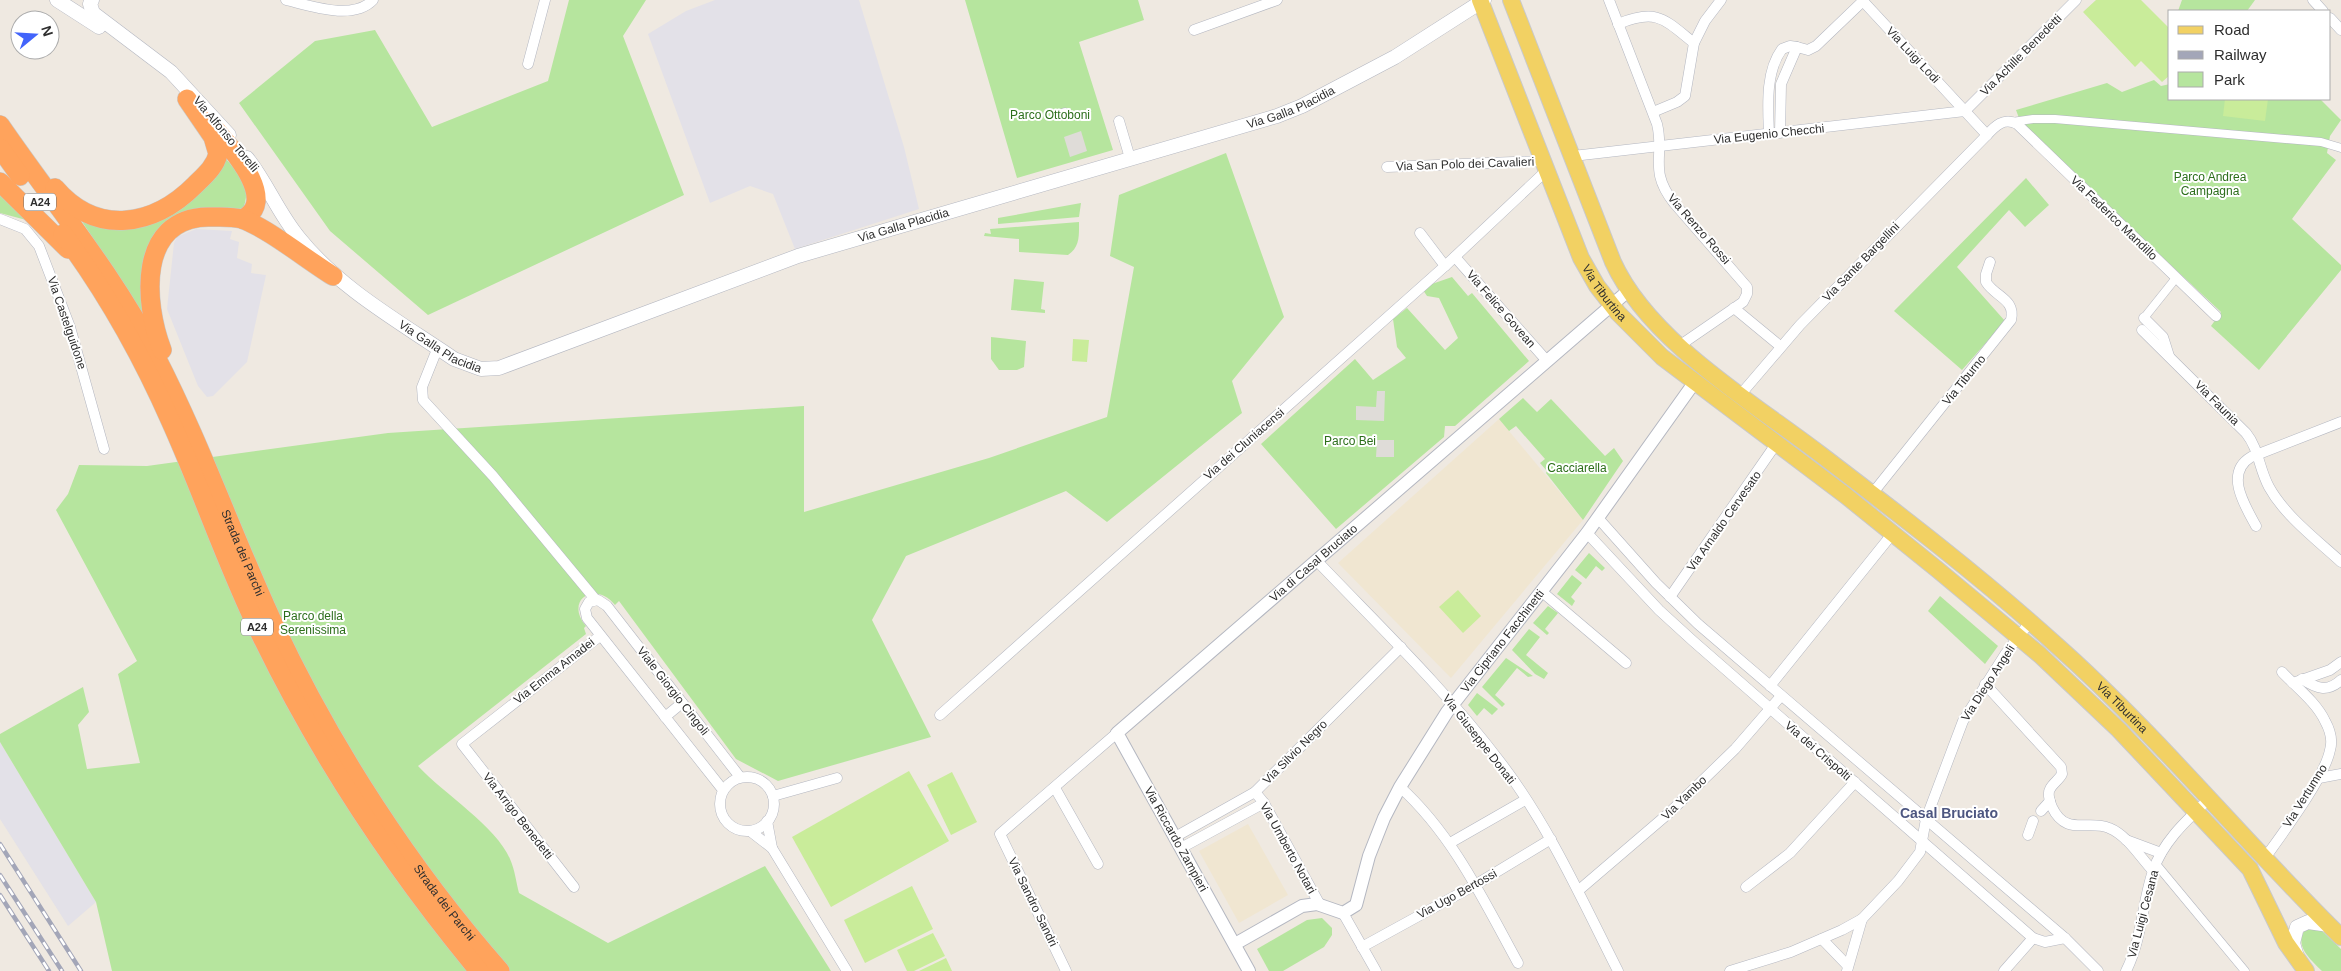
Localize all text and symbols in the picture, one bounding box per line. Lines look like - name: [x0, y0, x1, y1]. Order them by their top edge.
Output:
- north arrow: [10, 10, 60, 60]
- legend: [2168, 10, 2331, 100]
- street label: Via Achille Benedetti: [1977, 11, 2065, 99]
- text: Road: [2214, 21, 2250, 38]
- text: N: [38, 24, 57, 38]
- street label: Via Luigi Lodi: [1883, 24, 1943, 86]
- text: Railway: [2214, 46, 2267, 63]
- text: Park: [2214, 71, 2245, 88]
- street label: Via Galla Placidia: [1245, 83, 1337, 131]
- street label: Via Alfonso Torelli: [190, 93, 262, 175]
- park label: Parco Ottoboni: [1010, 108, 1090, 122]
- street label: Via Eugenio Checchi: [1713, 121, 1825, 147]
- street label: Via San Polo dei Cavalieri: [1396, 155, 1534, 173]
- park label: Parco Andrea Campagna: [2174, 170, 2247, 198]
- street label: Via Federico Mandillo: [2068, 173, 2161, 263]
- street label: Via Renzo Rossi: [1665, 191, 1733, 267]
- road number: A24: [24, 193, 56, 210]
- street label: Via Galla Placidia: [856, 205, 951, 245]
- street label: Via Sante Bargellini: [1820, 220, 1902, 304]
- street label: Via Tiburtina: [1579, 262, 1629, 324]
- street label: Via Felice Govean: [1464, 267, 1538, 351]
- street label: Via Castelguidone: [45, 275, 90, 372]
- street label: Via Galla Placidia: [396, 317, 484, 376]
- street label: Via Tiburno: [1940, 352, 1989, 408]
- street label: Via Faunia: [2192, 378, 2242, 428]
- street label: Via dei Cluniacensi: [1201, 405, 1287, 483]
- park label: Parco Bei: [1324, 434, 1376, 448]
- park label: Cacciarella: [1547, 461, 1607, 475]
- street label: Via Arnaldo Cervesato: [1684, 468, 1764, 574]
- street label: Strada dei Parchi: [218, 508, 267, 598]
- street label: Via di Casal Bruciato: [1267, 521, 1360, 605]
- street label: Via Cipriano Facchinetti: [1458, 587, 1547, 695]
- park label: Parco della Serenissima: [280, 609, 346, 637]
- road number: A24: [241, 618, 273, 636]
- street label: Via Emma Amadei: [511, 635, 597, 707]
- street label: Via Diego Angeli: [1958, 642, 2018, 724]
- street label: Viale Giorgio Cingoli: [634, 644, 712, 738]
- street label: Via Tiburtina: [2093, 679, 2151, 736]
- street label: Via Giuseppe Donati: [1440, 691, 1518, 787]
- street label: Via Silvio Negro: [1260, 717, 1330, 787]
- street label: Via dei Crispolti: [1782, 718, 1854, 784]
- street label: Via Vertumno: [2280, 762, 2330, 830]
- street label: Via Arrigo Benedetti: [480, 770, 556, 862]
- street label: Via Yambo: [1659, 773, 1710, 823]
- street label: Via Riccardo Zampieri: [1141, 784, 1211, 894]
- street label: Via Umberto Notari: [1257, 800, 1319, 896]
- district label: Casal Bruciato: [1900, 805, 1998, 821]
- street label: Via Sandro Sandri: [1005, 855, 1061, 949]
- street label: Strada dei Parchi: [411, 862, 478, 943]
- street label: Via Ugo Bertossi: [1415, 866, 1499, 922]
- street label: Via Luigi Cesana: [2125, 868, 2162, 960]

